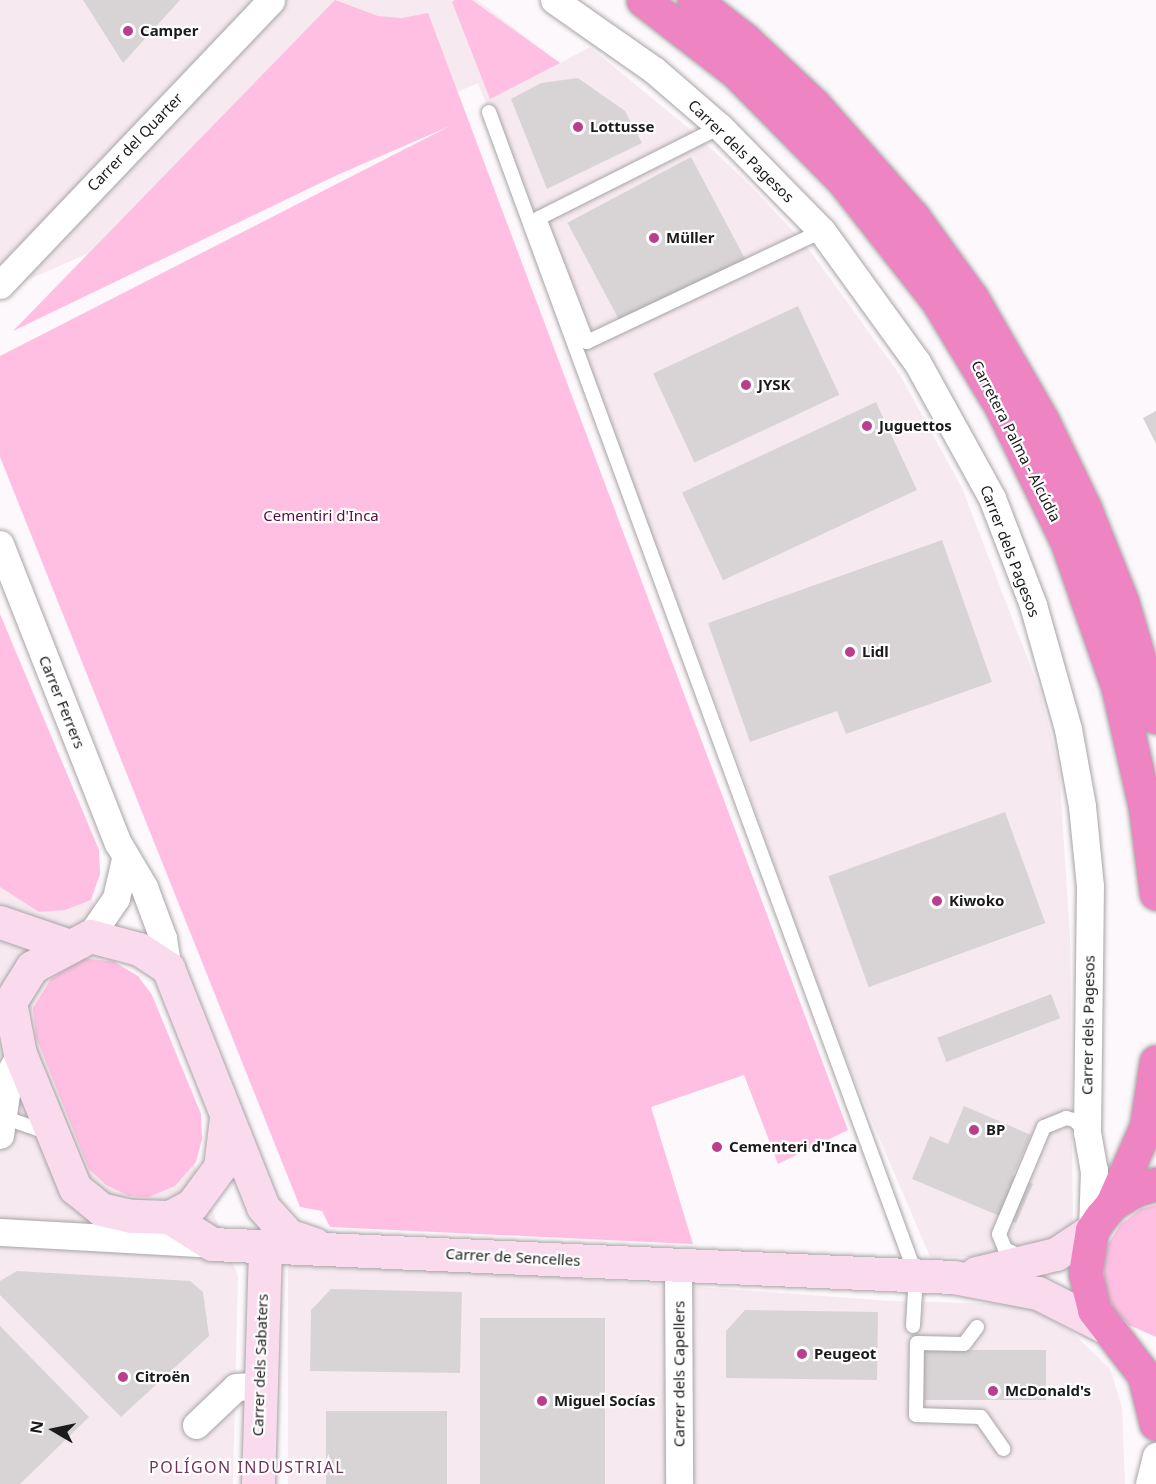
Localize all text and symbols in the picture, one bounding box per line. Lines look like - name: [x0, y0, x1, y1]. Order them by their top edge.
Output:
- place label: Camper: [140, 22, 198, 40]
- marker: Camper: [121, 24, 135, 38]
- street label: Carrer del Quarter: [83, 89, 187, 195]
- street label: Carrer dels Pagesos: [684, 96, 798, 206]
- place label: Lottusse: [590, 118, 655, 136]
- marker: Lottusse: [571, 120, 585, 134]
- place label: Müller: [666, 229, 714, 247]
- marker: Müller: [647, 231, 661, 245]
- street label: Carretera Palma - Alcúdia: [967, 357, 1065, 525]
- place label: JYSK: [758, 376, 791, 394]
- marker: JYSK: [739, 378, 753, 392]
- place label: Juguettos: [879, 417, 952, 435]
- marker: Juguettos: [860, 419, 874, 433]
- street label: Carrer dels Pagesos: [977, 483, 1043, 619]
- park label: Cementiri d'Inca: [263, 507, 379, 525]
- place label: Lidl: [862, 643, 889, 661]
- marker: Lidl: [843, 645, 857, 659]
- street label: Carrer Ferrers: [35, 653, 89, 751]
- place label: Kiwoko: [949, 892, 1004, 910]
- marker: Kiwoko: [930, 894, 944, 908]
- street label: Carrer dels Pagesos: [1078, 955, 1098, 1095]
- place label: BP: [986, 1121, 1005, 1139]
- marker: BP: [967, 1123, 981, 1137]
- place label: Cementeri d'Inca: [729, 1138, 857, 1156]
- marker: Cementeri d'Inca: [710, 1140, 724, 1154]
- street label: Carrer de Sencelles: [445, 1244, 581, 1270]
- street label: Carrer dels Sabaters: [249, 1293, 271, 1437]
- street label: Carrer dels Capellers: [670, 1301, 688, 1447]
- place label: Peugeot: [814, 1345, 876, 1363]
- marker: Peugeot: [795, 1347, 809, 1361]
- place label: Citroën: [135, 1368, 190, 1386]
- marker: Citroën: [116, 1370, 130, 1384]
- place label: McDonald's: [1005, 1382, 1091, 1400]
- marker: McDonald's: [986, 1384, 1000, 1398]
- place label: Miguel Socías: [554, 1392, 656, 1410]
- marker: Miguel Socías: [535, 1394, 549, 1408]
- north arrow: [24, 1400, 84, 1460]
- text: N: [24, 1419, 48, 1435]
- district label: POLÍGON INDUSTRIAL: [149, 1457, 345, 1477]

